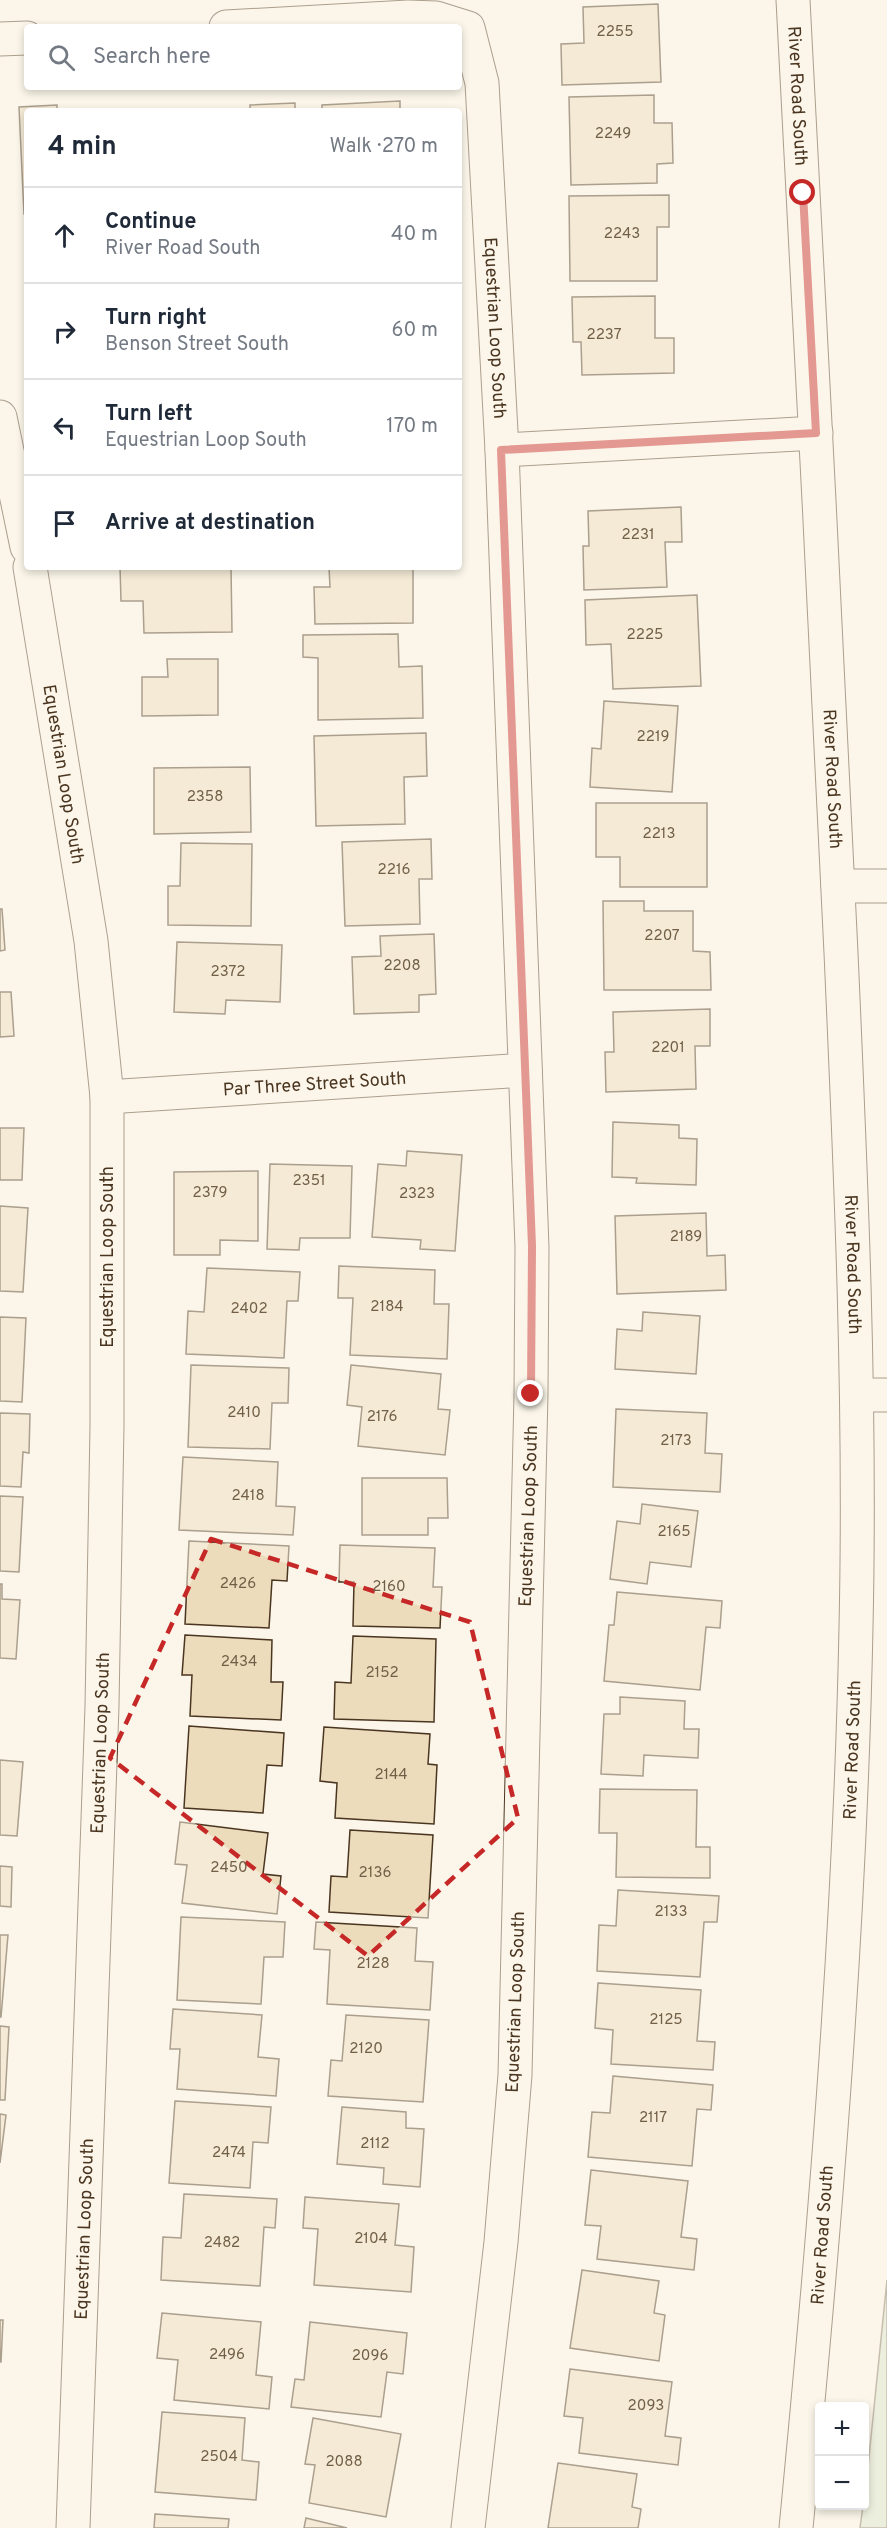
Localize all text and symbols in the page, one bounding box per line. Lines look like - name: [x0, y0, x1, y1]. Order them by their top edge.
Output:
- house number: 2255: [597, 23, 634, 42]
- search box: [24, 24, 462, 90]
- street label: River Road South: [781, 25, 811, 167]
- icon: search: [45, 41, 78, 74]
- text: Search here: [93, 44, 211, 71]
- house number: 2249: [595, 125, 631, 144]
- text: 4 min: [48, 131, 117, 164]
- text: Walk · 270 m: [330, 134, 438, 160]
- route start: [789, 179, 815, 205]
- text: Continue: [105, 209, 196, 236]
- icon: ahead: [48, 219, 81, 252]
- text: 40 m: [391, 222, 438, 248]
- house number: 2243: [604, 225, 640, 244]
- text: River Road South: [105, 236, 260, 262]
- street label: Equestrian Loop South: [477, 237, 510, 420]
- text: Turn right: [105, 305, 207, 332]
- icon: right: [48, 315, 81, 348]
- text: 60 m: [392, 318, 438, 344]
- house number: 2237: [586, 326, 622, 345]
- text: Benson Street South: [105, 332, 289, 358]
- text: Turn left: [105, 401, 193, 428]
- icon: left: [48, 411, 81, 444]
- text: 170 m: [386, 414, 438, 440]
- text: Equestrian Loop South: [105, 428, 307, 454]
- icon: arrive: [48, 507, 81, 540]
- text: Arrive at destination: [105, 510, 315, 537]
- house number: 2231: [622, 526, 654, 545]
- house number: 2225: [627, 626, 663, 645]
- street label: Equestrian Loop South: [36, 683, 88, 866]
- street label: River Road South: [817, 709, 846, 849]
- house number: 2219: [637, 728, 669, 747]
- house number: 2358: [187, 788, 223, 807]
- house number: 2213: [643, 825, 676, 844]
- house number: 2216: [378, 861, 410, 880]
- house number: 2207: [644, 927, 680, 946]
- house number: 2208: [383, 957, 421, 976]
- house number: 2372: [211, 963, 245, 982]
- house number: 2201: [651, 1039, 685, 1058]
- street label: Par Three Street South: [222, 1068, 407, 1102]
- street label: Equestrian Loop South: [97, 1166, 120, 1348]
- house number: 2351: [292, 1172, 326, 1191]
- house number: 2379: [193, 1184, 227, 1203]
- house number: 2323: [399, 1185, 435, 1204]
- street label: River Road South: [838, 1194, 865, 1335]
- house number: 2189: [670, 1228, 702, 1247]
- house number: 2184: [370, 1298, 404, 1317]
- house number: 2402: [230, 1300, 268, 1319]
- route end: [517, 1380, 543, 1406]
- house number: 2410: [227, 1404, 261, 1423]
- house number: 2176: [367, 1408, 397, 1427]
- street label: Equestrian Loop South: [515, 1425, 544, 1607]
- house number: 2173: [660, 1432, 692, 1451]
- house number: 2418: [231, 1487, 265, 1506]
- house number: 2165: [657, 1523, 691, 1542]
- house number: 2426: [220, 1575, 256, 1594]
- house number: 2160: [372, 1578, 406, 1597]
- street label: Equestrian Loop South: [87, 1652, 116, 1834]
- house number: 2434: [221, 1653, 257, 1672]
- house number: 2152: [365, 1664, 399, 1683]
- street label: River Road South: [840, 1680, 867, 1820]
- house number: 2144: [374, 1766, 408, 1785]
- house number: 2450: [210, 1859, 248, 1878]
- house number: 2136: [359, 1864, 391, 1883]
- house number: 2133: [655, 1903, 687, 1922]
- street label: Equestrian Loop South: [502, 1911, 531, 2093]
- house number: 2128: [356, 1955, 390, 1974]
- house number: 2125: [649, 2011, 683, 2030]
- house number: 2120: [349, 2040, 383, 2059]
- house number: 2117: [639, 2109, 667, 2128]
- house number: 2112: [360, 2135, 390, 2154]
- street label: Equestrian Loop South: [71, 2138, 100, 2320]
- house number: 2474: [212, 2144, 246, 2163]
- street label: River Road South: [807, 2165, 840, 2306]
- house number: 2104: [354, 2230, 388, 2249]
- house number: 2482: [204, 2234, 240, 2253]
- house number: 2496: [209, 2346, 245, 2365]
- house number: 2096: [352, 2347, 388, 2366]
- house number: 2093: [628, 2397, 664, 2416]
- map controls: [815, 2402, 869, 2510]
- button: +: [815, 2402, 869, 2456]
- house number: 2504: [200, 2448, 238, 2467]
- house number: 2088: [325, 2453, 363, 2472]
- button: −: [815, 2456, 869, 2510]

